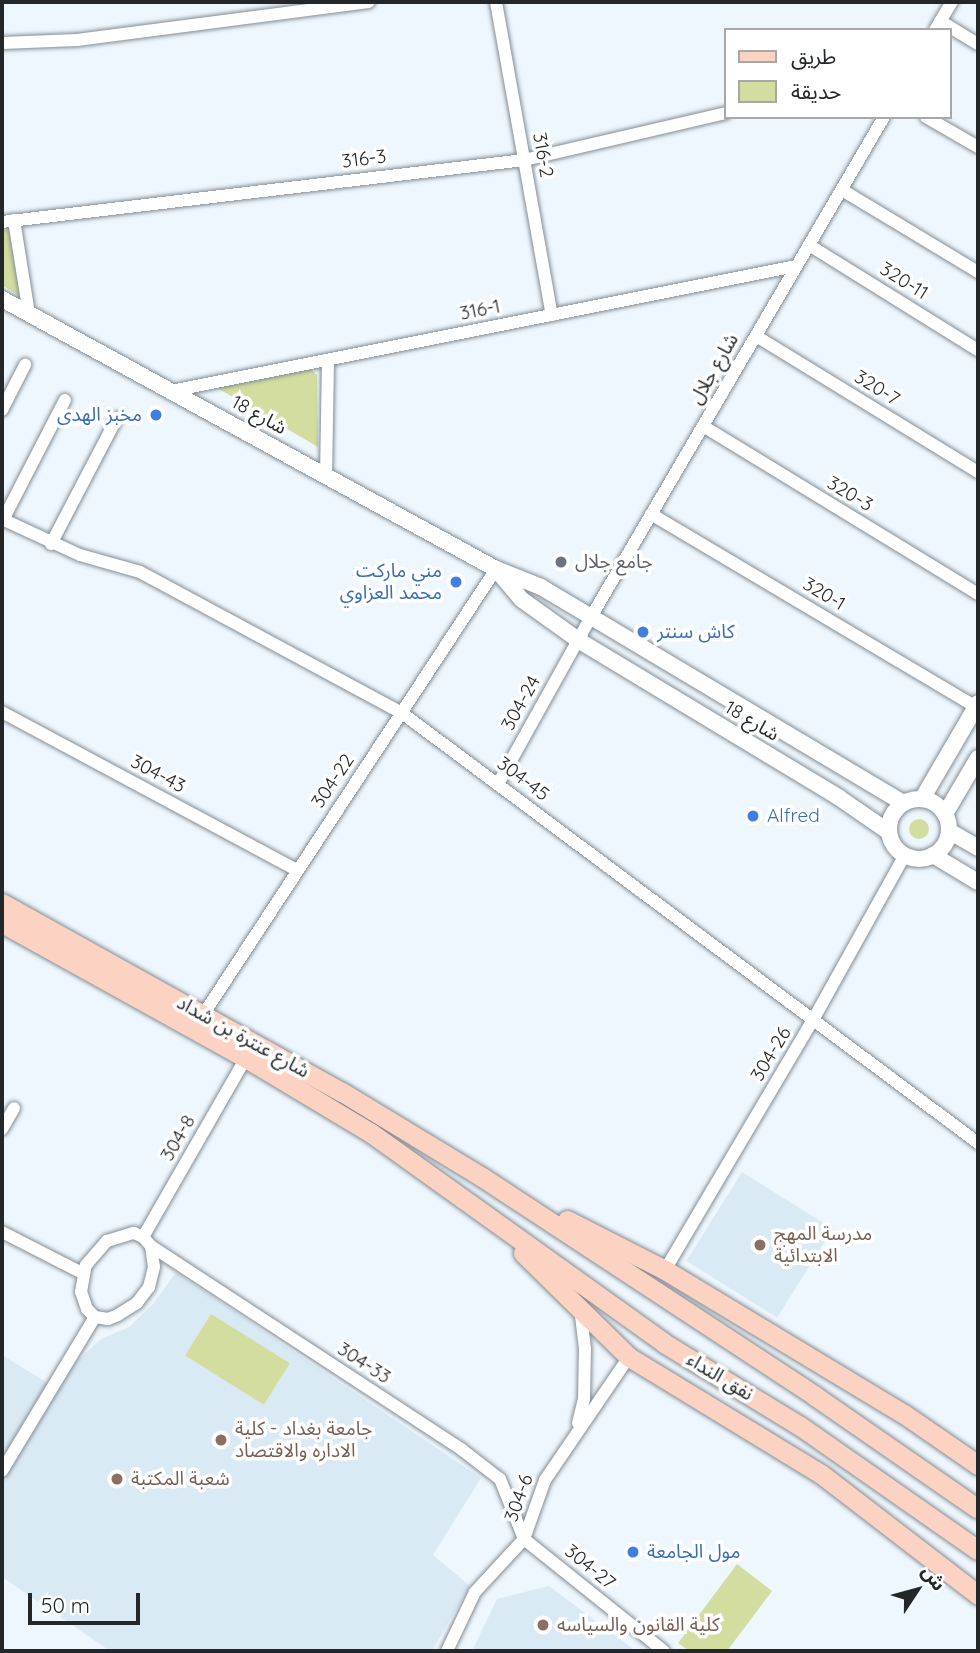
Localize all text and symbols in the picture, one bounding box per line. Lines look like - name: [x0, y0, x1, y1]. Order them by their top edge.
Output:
- legend: [724, 28, 952, 119]
- text: طريق: [791, 43, 836, 69]
- text: حديقة: [791, 78, 841, 104]
- street label: 316-2: [528, 131, 558, 179]
- street label: 316-3: [340, 145, 388, 173]
- street label: 320-11: [876, 257, 932, 305]
- street label: 316-1: [458, 295, 502, 325]
- street label: شارع جلال: [685, 330, 743, 408]
- street label: 320-7: [850, 365, 904, 411]
- street label: شارع 18: [227, 391, 291, 439]
- place label: مخبز الهدى: [57, 404, 142, 426]
- marker: مخبز الهدى: [148, 407, 164, 423]
- street label: 320-3: [823, 472, 877, 516]
- place label: جامع جلال: [575, 551, 653, 573]
- marker: جامع جلال: [553, 554, 569, 570]
- place label: مني ماركت محمد العزاوي: [340, 560, 442, 604]
- street label: 320-1: [799, 573, 849, 615]
- marker: مني ماركت محمد العزاوي: [448, 574, 464, 590]
- place label: كاش سنتر: [657, 621, 735, 643]
- marker: كاش سنتر: [635, 624, 651, 640]
- street label: 304-24: [497, 672, 545, 734]
- street label: شارع 18: [721, 696, 783, 746]
- street label: 304-43: [127, 750, 189, 798]
- street label: 304-22: [307, 750, 359, 812]
- street label: 304-45: [493, 752, 553, 806]
- place label: Alfred: [767, 805, 820, 827]
- marker: Alfred: [745, 808, 761, 824]
- street label: شارع عنترة بن شداد: [173, 991, 313, 1083]
- street label: 304-26: [746, 1023, 796, 1085]
- street label: 304-8: [156, 1111, 200, 1165]
- place label: مدرسة المهج الابتدائية: [774, 1223, 872, 1267]
- marker: مدرسة المهج الابتدائية: [752, 1237, 768, 1253]
- street label: 304-33: [333, 1337, 395, 1389]
- street label: نفق النداء: [683, 1348, 757, 1406]
- place label: جامعة بغداد - كلية الاداره والاقتصاد: [235, 1418, 372, 1462]
- marker: جامعة بغداد - كلية الاداره والاقتصاد: [213, 1432, 229, 1448]
- place label: شعبة المكتبة: [131, 1468, 230, 1490]
- marker: شعبة المكتبة: [109, 1471, 125, 1487]
- street label: 304-6: [500, 1471, 538, 1525]
- street label: 304-27: [560, 1540, 620, 1594]
- place label: مول الجامعة: [647, 1541, 741, 1563]
- marker: مول الجامعة: [625, 1544, 641, 1560]
- north arrow: [882, 1555, 952, 1625]
- text: ش: [917, 1560, 951, 1595]
- scale bar: [32, 1580, 144, 1624]
- text: 50 m: [41, 1592, 90, 1618]
- place label: كلية القانون والسياسه: [557, 1614, 720, 1636]
- marker: كلية القانون والسياسه: [535, 1617, 551, 1633]

